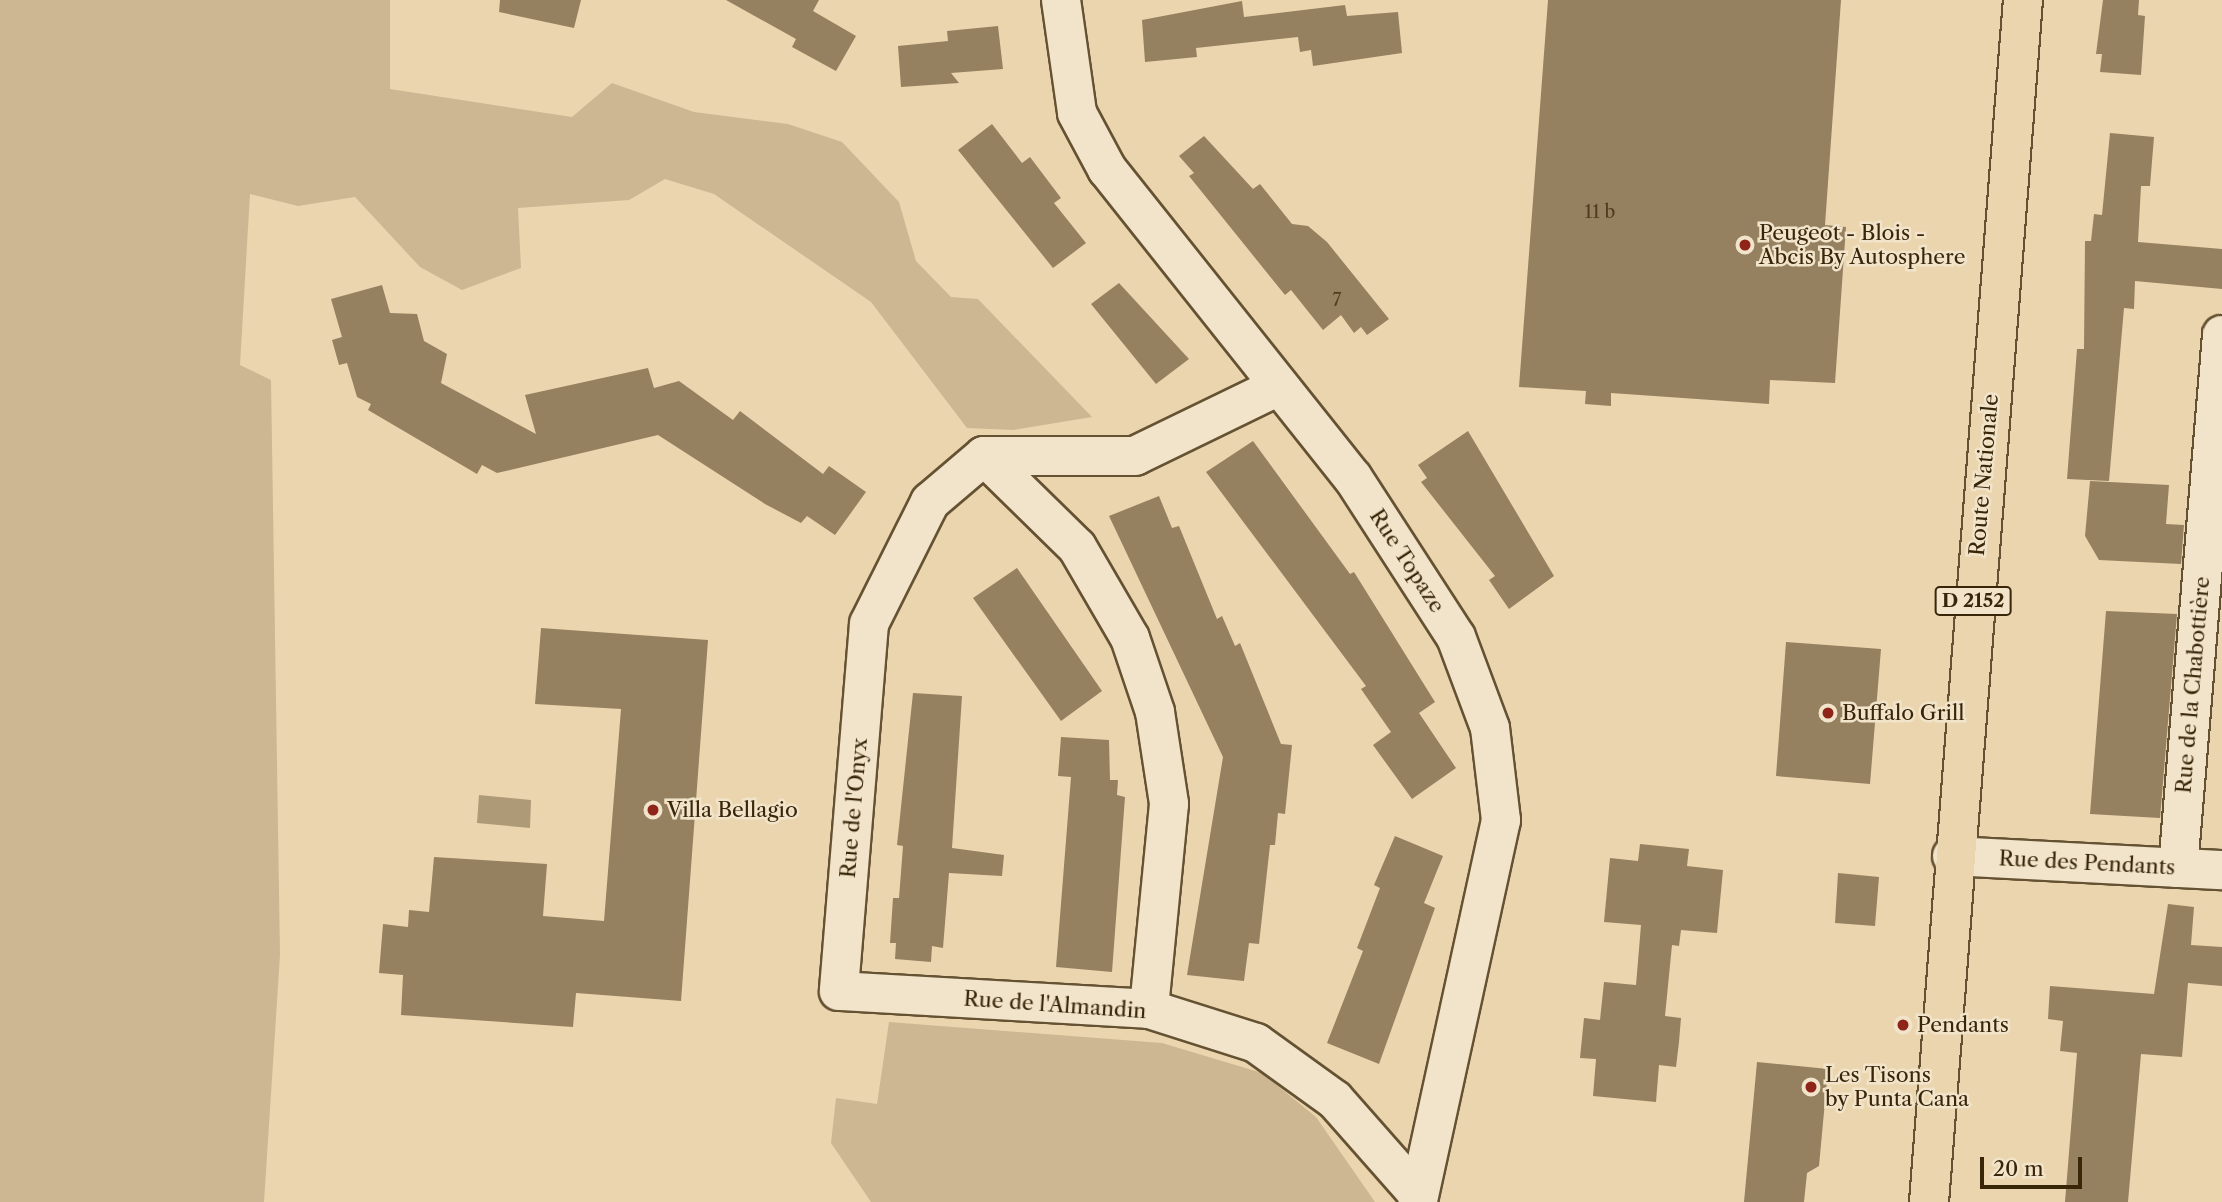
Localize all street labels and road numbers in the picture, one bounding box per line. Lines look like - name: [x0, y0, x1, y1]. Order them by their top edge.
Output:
- street label: Route Nationale: [1964, 393, 2004, 557]
- street label: Rue Topaze: [1364, 504, 1450, 618]
- street label: Rue de la Chabottière: [2171, 575, 2215, 795]
- road number: D 2152: [1934, 586, 2011, 616]
- street label: Rue de l'Onyx: [835, 737, 873, 879]
- street label: Rue des Pendants: [1998, 846, 2176, 880]
- street label: Rue de l'Almandin: [963, 986, 1147, 1024]

